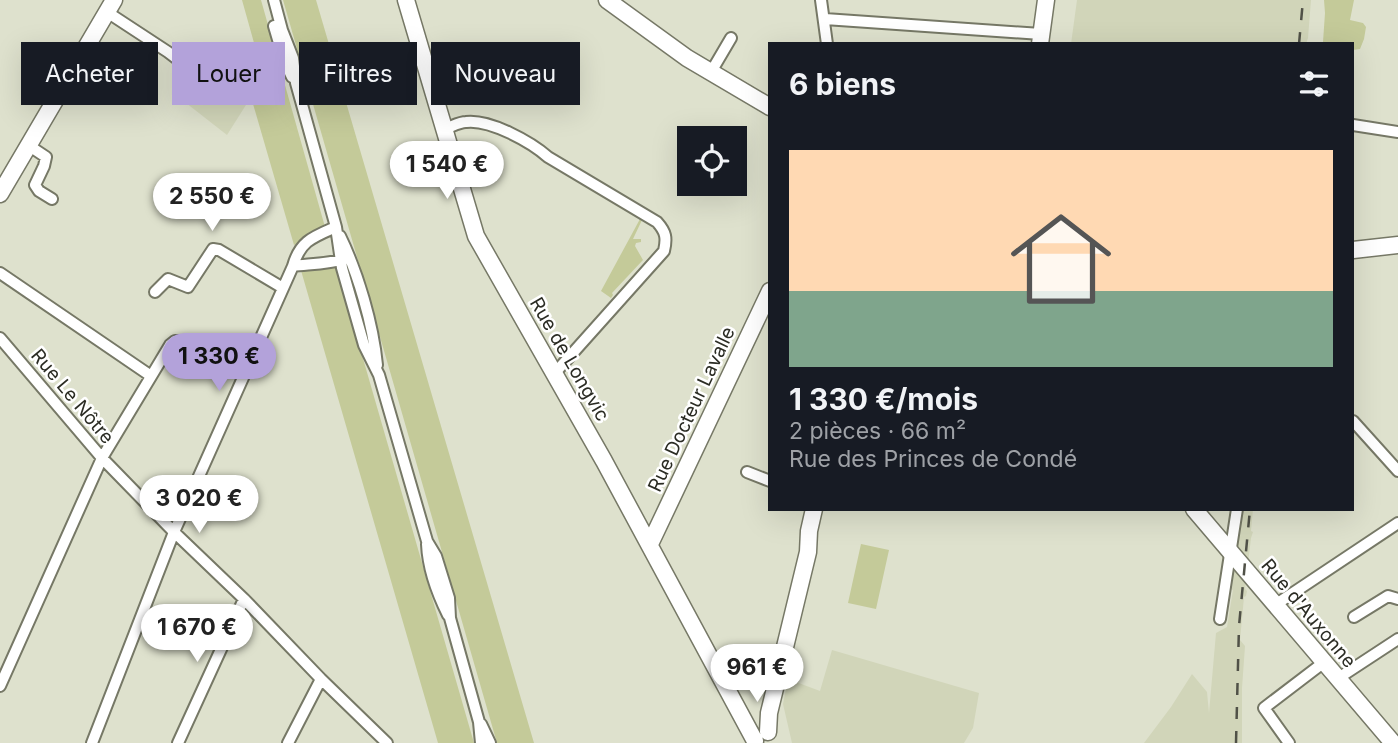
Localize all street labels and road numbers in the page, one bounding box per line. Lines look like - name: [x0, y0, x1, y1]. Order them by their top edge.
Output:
- street label: Rue de Longvic: [525, 293, 614, 425]
- street label: Rue Docteur Lavalle: [643, 323, 740, 495]
- street label: Rue Le Nôtre: [26, 344, 119, 448]
- street label: Rue d'Auxonne: [1256, 554, 1361, 672]

